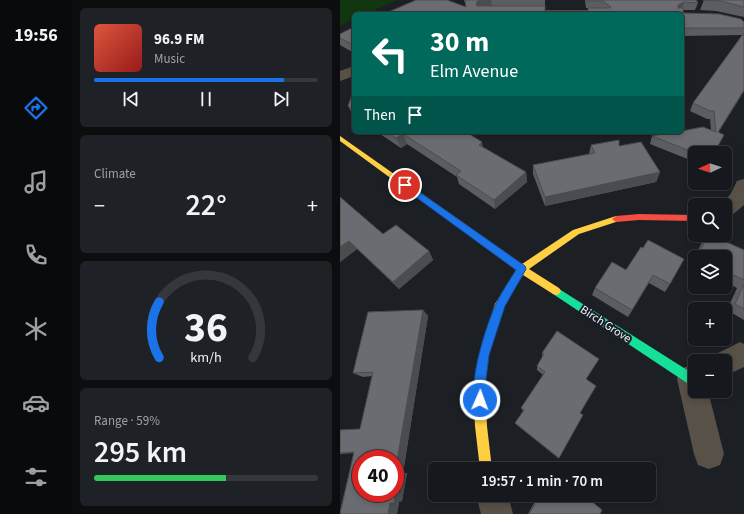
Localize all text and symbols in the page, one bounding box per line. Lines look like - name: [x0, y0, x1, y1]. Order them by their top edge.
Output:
- text: 30 m: [430, 22, 489, 62]
- text: 19:56: [14, 23, 58, 48]
- icon: left: [364, 28, 416, 80]
- text: 96.9 FM: [154, 29, 205, 50]
- text: Music: [154, 50, 185, 68]
- text: Elm Avenue: [430, 59, 518, 84]
- icon: previous: [120, 88, 142, 110]
- icon: pause: [195, 88, 217, 110]
- icon: next: [270, 88, 292, 110]
- icon: directions: [22, 94, 50, 122]
- icon: arrive: [404, 104, 426, 126]
- text: Then: [364, 105, 396, 126]
- north arrow: [688, 146, 732, 190]
- map controls: [688, 146, 732, 398]
- text: Climate: [94, 165, 136, 183]
- icon: music: [22, 168, 50, 196]
- pin: [388, 168, 422, 202]
- icon: arrive: [394, 174, 416, 196]
- text: 22°: [185, 184, 227, 227]
- text: −: [94, 190, 105, 222]
- text: +: [307, 190, 318, 222]
- button: search: [688, 198, 732, 242]
- icon: phone: [22, 241, 50, 269]
- button: layers: [688, 250, 732, 294]
- text: 36: [184, 298, 228, 358]
- street label: Birch Grove: [577, 302, 635, 347]
- button: +: [688, 302, 732, 346]
- icon: climate: [22, 315, 50, 343]
- text: km/h: [190, 347, 222, 368]
- button: −: [688, 354, 732, 398]
- position arrow: [459, 379, 501, 421]
- icon: car: [22, 389, 50, 417]
- text: Range · 59%: [94, 412, 160, 430]
- text: 295 km: [94, 431, 187, 474]
- speed limit sign: 40: [352, 450, 404, 502]
- icon: filters: [22, 463, 50, 491]
- text: 19:57 · 1 min · 70 m: [481, 471, 603, 492]

